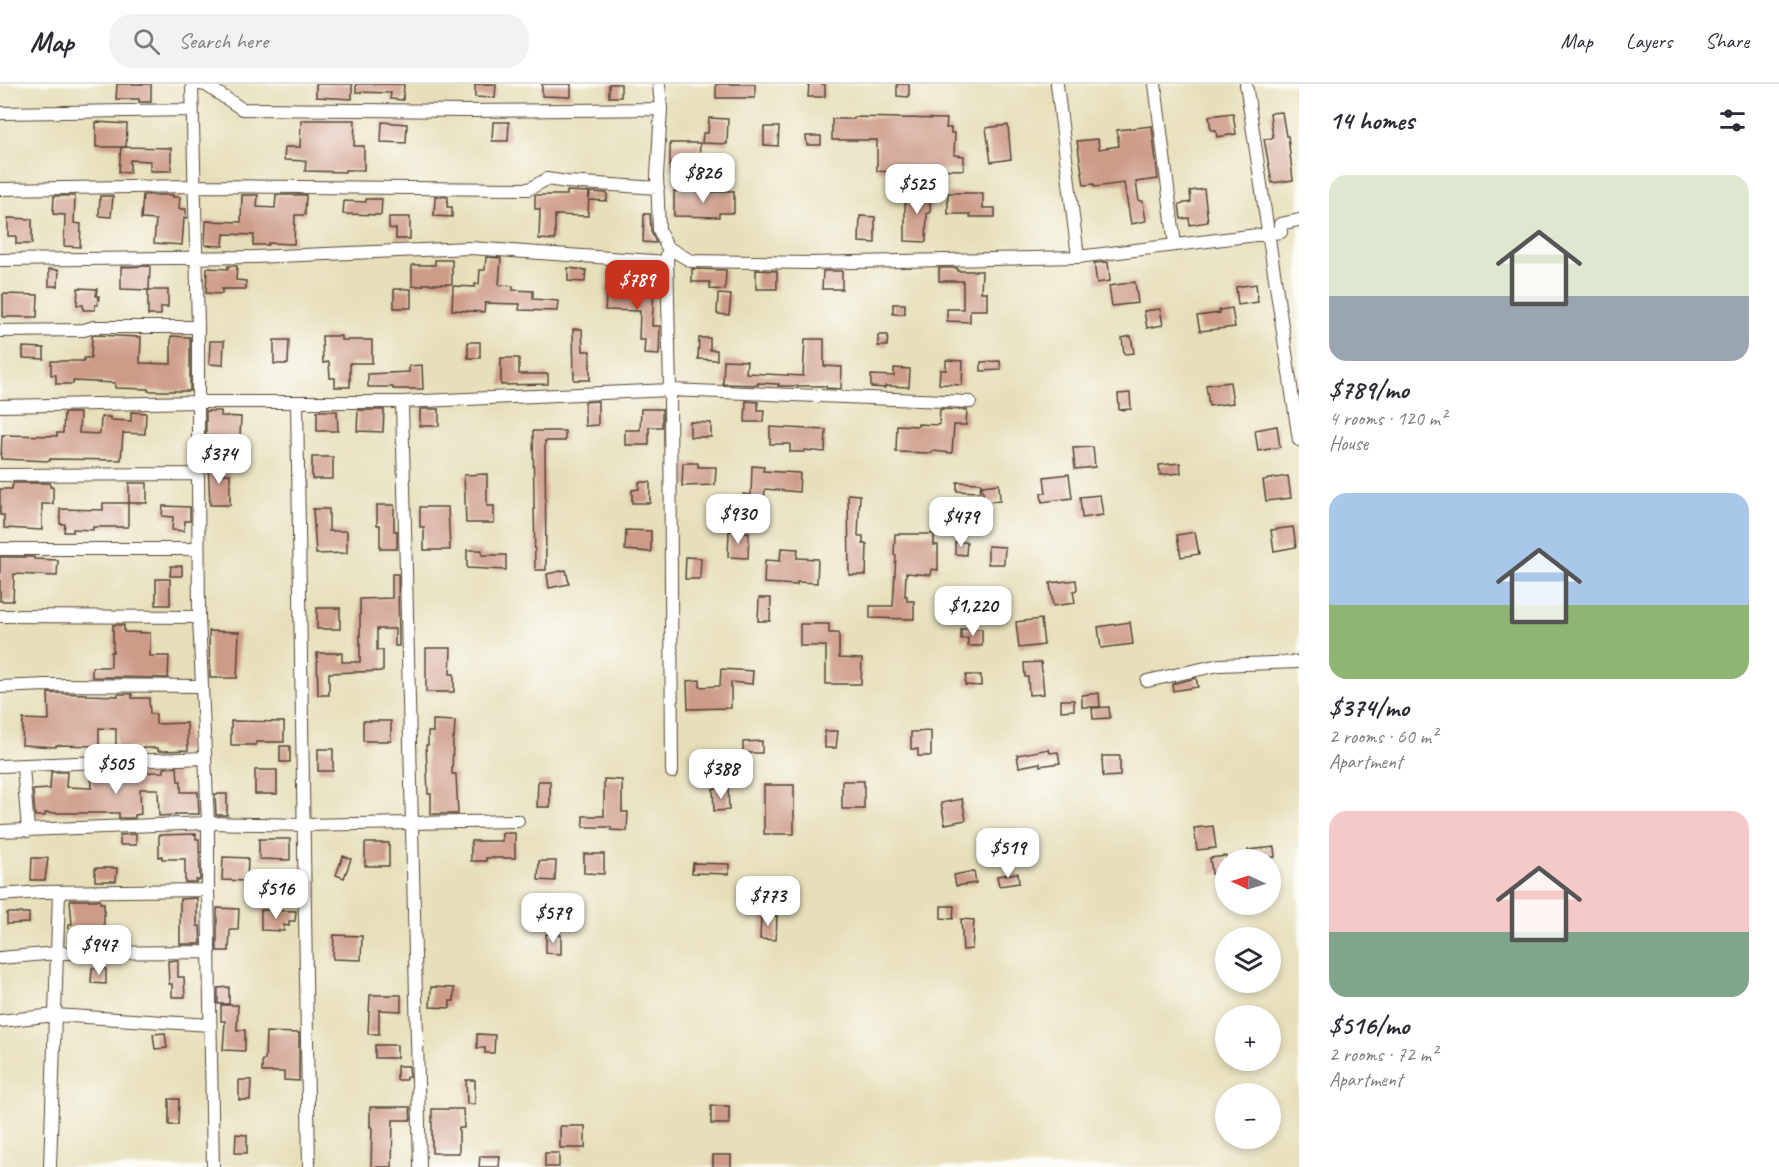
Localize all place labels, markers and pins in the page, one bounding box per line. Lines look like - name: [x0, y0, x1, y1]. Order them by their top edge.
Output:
- pin: $826: [667, 153, 739, 204]
- pin: $525: [881, 164, 953, 215]
- pin: $789: [601, 260, 673, 311]
- pin: $374: [183, 434, 255, 485]
- pin: $930: [702, 494, 774, 545]
- pin: $479: [925, 497, 997, 548]
- pin: $1,220: [924, 586, 1022, 637]
- pin: $505: [80, 744, 152, 795]
- pin: $388: [685, 749, 757, 800]
- pin: $519: [972, 828, 1044, 879]
- pin: $516: [240, 869, 312, 920]
- pin: $773: [732, 876, 804, 927]
- pin: $579: [517, 893, 589, 944]
- pin: $947: [63, 925, 135, 976]

